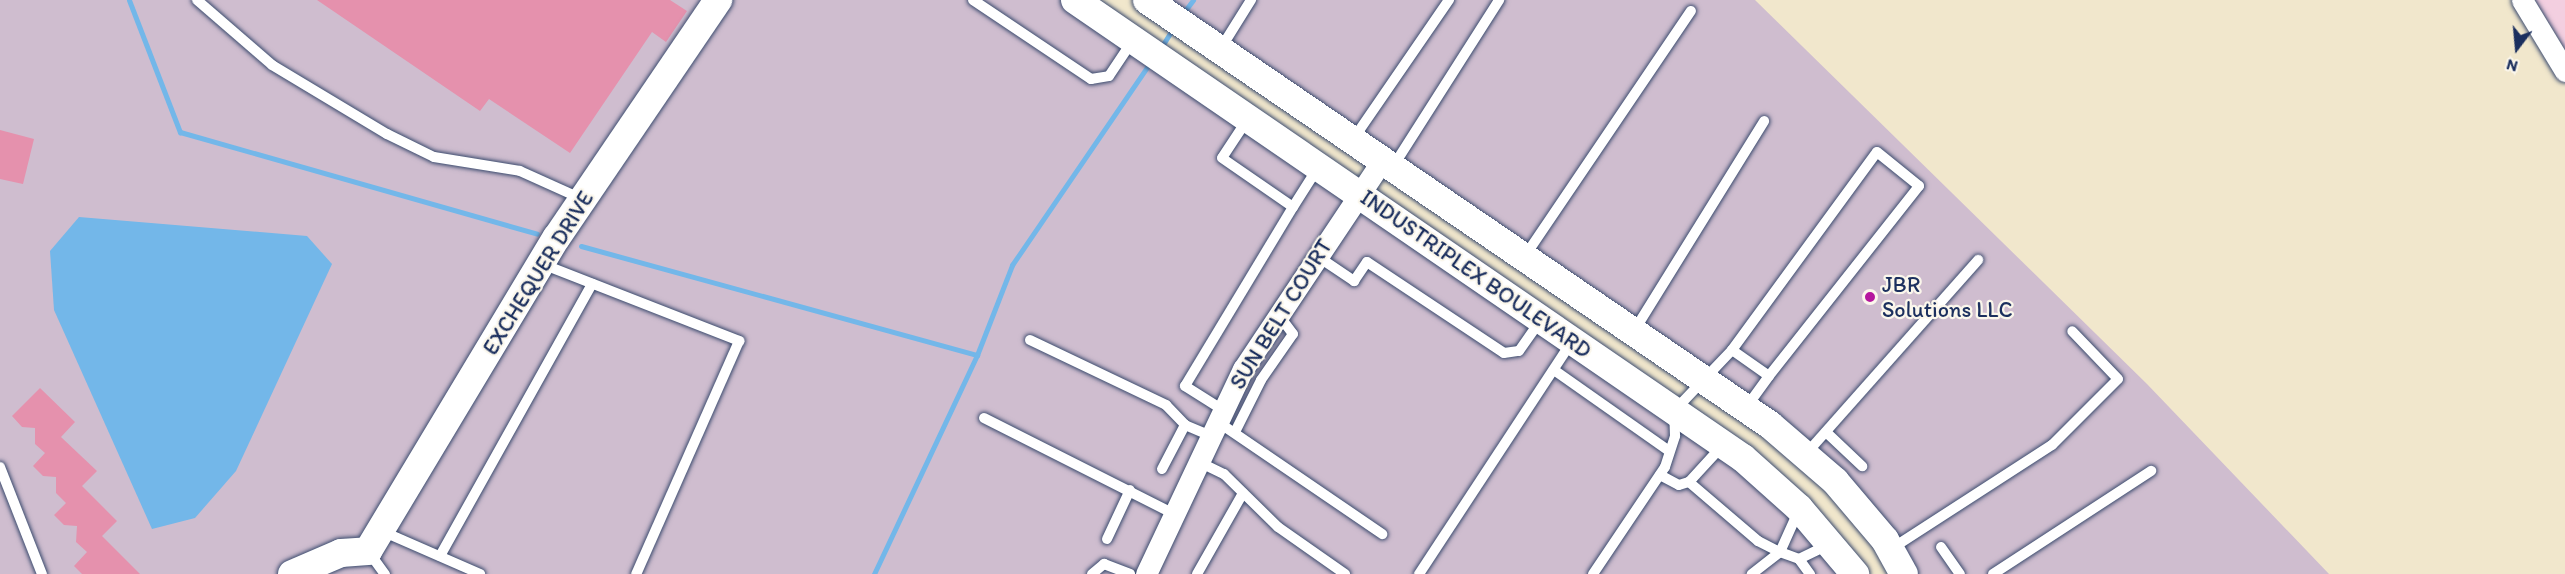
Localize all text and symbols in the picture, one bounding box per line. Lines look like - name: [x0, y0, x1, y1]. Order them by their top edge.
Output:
- north arrow: [2487, 18, 2547, 78]
- text: N: [2504, 55, 2520, 76]
- street label: INDUSTRIPLEX BOULEVARD: [1356, 184, 1596, 364]
- street label: EXCHEQUER DRIVE: [476, 185, 600, 361]
- street label: SUN BELT COURT: [1224, 234, 1338, 394]
- place label: JBR Solutions LLC: [1882, 271, 2013, 322]
- marker: JBR Solutions LLC: [1863, 290, 1877, 304]

